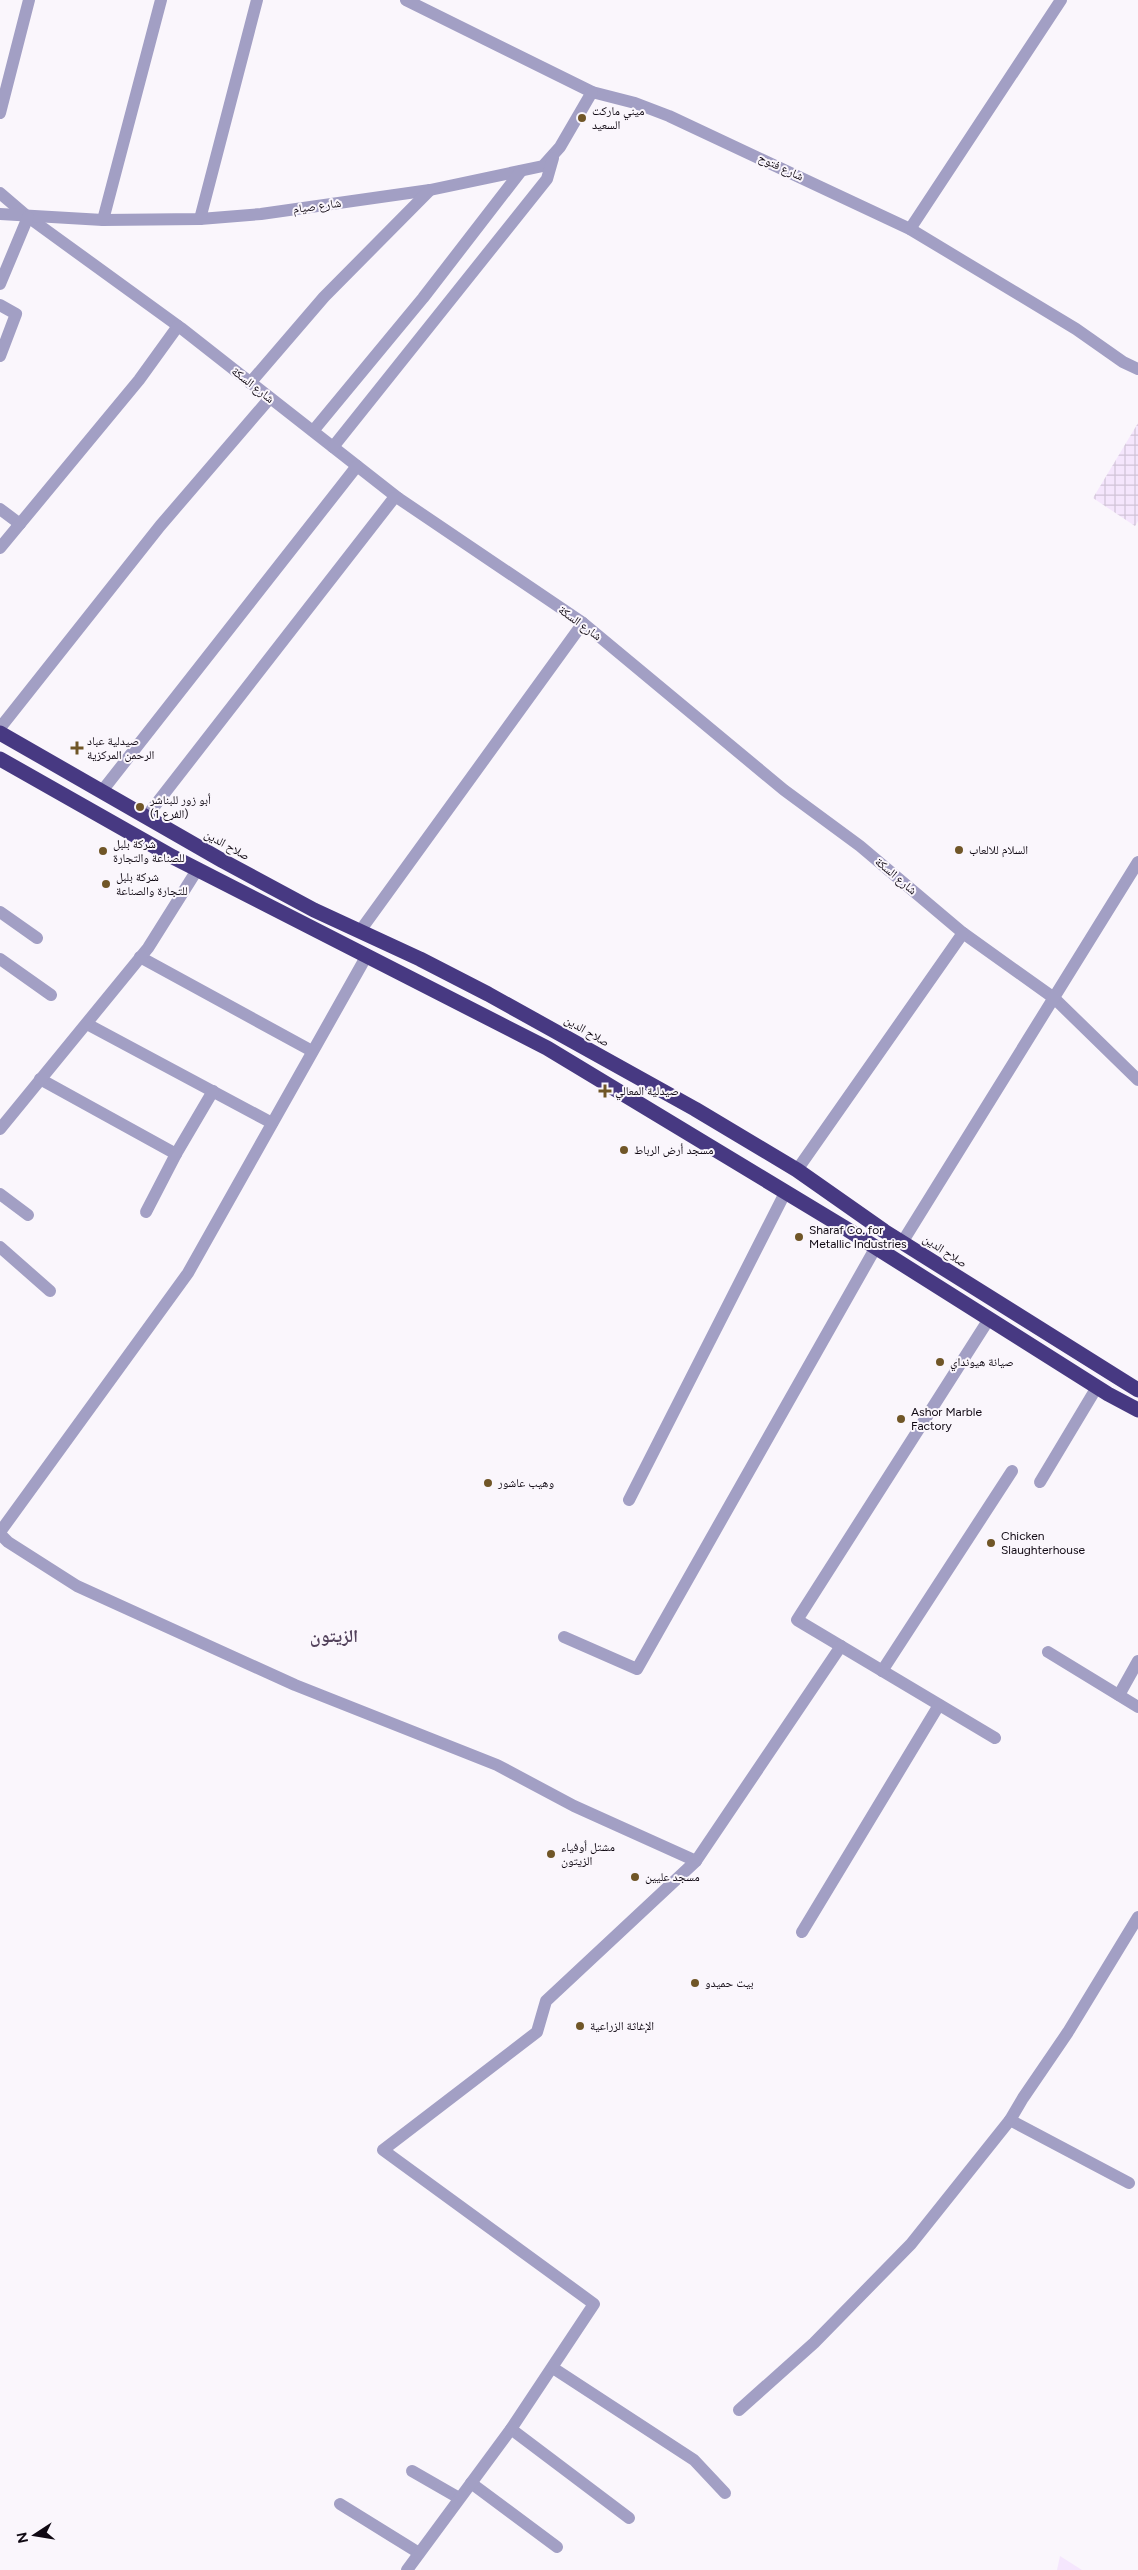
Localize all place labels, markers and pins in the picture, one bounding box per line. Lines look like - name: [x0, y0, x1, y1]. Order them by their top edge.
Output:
- place label: ميني ماركت السعيد: [592, 104, 644, 132]
- marker: ميني ماركت السعيد: [576, 112, 588, 124]
- place label: صيدلية عباد الرحمن المركزية: [87, 734, 155, 762]
- marker: صيدلية عباد الرحمن المركزية: [71, 742, 83, 754]
- place label: أبو زور للبناشر (الفرع 1): [149, 793, 211, 822]
- marker: أبو زور للبناشر (الفرع 1): [134, 801, 146, 813]
- place label: شركة بلبل للصناعة والتجارة: [113, 837, 185, 865]
- place label: السلام للالعاب: [969, 843, 1028, 858]
- marker: السلام للالعاب: [953, 844, 965, 856]
- marker: شركة بلبل للصناعة والتجارة: [97, 845, 109, 857]
- place label: شركة بلبل للتجارة والصناعة: [116, 870, 188, 898]
- marker: شركة بلبل للتجارة والصناعة: [100, 878, 112, 890]
- place label: صيدلية المعالي: [615, 1084, 679, 1101]
- marker: صيدلية المعالي: [599, 1085, 611, 1097]
- place label: مسجد أرض الرباط: [634, 1143, 714, 1157]
- marker: مسجد أرض الرباط: [618, 1144, 630, 1156]
- place label: Sharaf Co. for Metallic Industries: [809, 1223, 907, 1251]
- marker: Sharaf Co. for Metallic Industries: [793, 1231, 805, 1243]
- place label: صيانة هيونداي: [950, 1355, 1014, 1372]
- marker: صيانة هيونداي: [934, 1356, 946, 1368]
- place label: Ashor Marble Factory: [911, 1405, 982, 1433]
- marker: Ashor Marble Factory: [895, 1413, 907, 1425]
- place label: وهيب عاشور: [497, 1476, 554, 1490]
- marker: وهيب عاشور: [482, 1477, 494, 1489]
- place label: Chicken Slaughterhouse: [1001, 1529, 1086, 1557]
- marker: Chicken Slaughterhouse: [985, 1537, 997, 1549]
- place label: مشتل أوفياء الزيتون: [561, 1840, 615, 1868]
- marker: مشتل أوفياء الزيتون: [545, 1848, 557, 1860]
- place label: مسجد عليين: [645, 1870, 700, 1884]
- marker: مسجد عليين: [629, 1871, 641, 1883]
- place label: بيت حميدو: [705, 1976, 754, 1990]
- marker: بيت حميدو: [689, 1977, 701, 1989]
- place label: الإغاثة الزراعية: [590, 2019, 654, 2033]
- marker: الإغاثة الزراعية: [574, 2020, 586, 2032]

